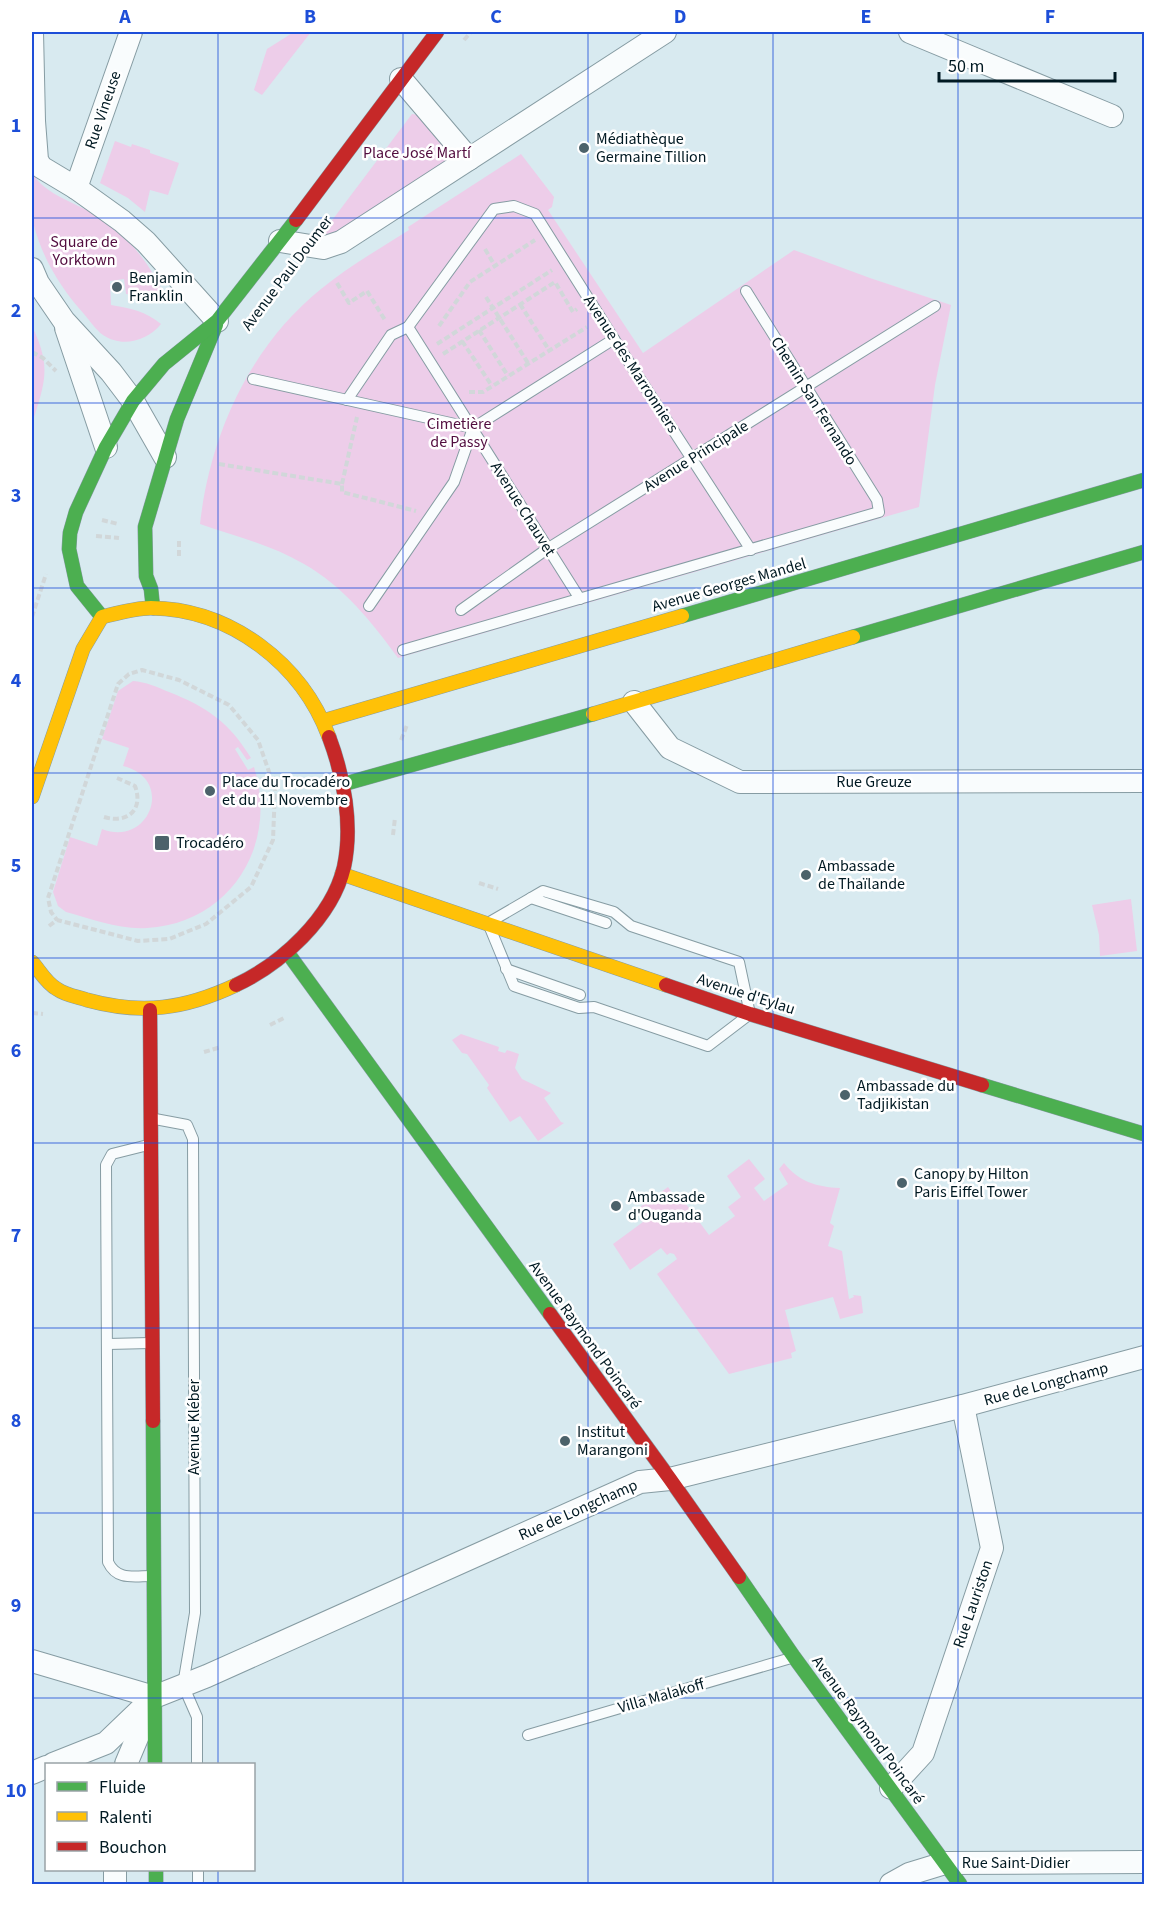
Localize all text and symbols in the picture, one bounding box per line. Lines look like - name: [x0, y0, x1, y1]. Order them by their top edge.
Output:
- text: A: [118, 3, 131, 31]
- text: B: [304, 3, 316, 31]
- text: C: [490, 3, 502, 31]
- text: D: [674, 3, 686, 31]
- text: E: [861, 3, 871, 31]
- text: F: [1045, 3, 1055, 31]
- scale bar: [939, 45, 1114, 83]
- text: 50 m: [948, 54, 984, 79]
- street label: Rue Vineuse: [79, 68, 127, 152]
- text: 1: [11, 112, 21, 140]
- place label: Médiathèque Germaine Tillion: [596, 128, 707, 168]
- marker: Médiathèque Germaine Tillion: [577, 141, 591, 155]
- park label: Place José Martí: [363, 142, 472, 164]
- street label: Avenue Paul Doumer: [236, 211, 338, 335]
- park label: Square de Yorktown: [50, 231, 118, 271]
- place label: Benjamin Franklin: [129, 267, 193, 307]
- marker: Benjamin Franklin: [110, 280, 124, 294]
- street label: Avenue des Marronniers: [578, 291, 684, 437]
- text: 2: [11, 297, 21, 325]
- street label: Chemin San Fernando: [766, 333, 862, 469]
- park label: Cimetière de Passy: [427, 413, 491, 453]
- street label: Avenue Principale: [639, 415, 753, 497]
- street label: Avenue Chauvet: [485, 457, 561, 561]
- text: 3: [11, 482, 21, 510]
- street label: Avenue Georges Mandel: [649, 552, 809, 618]
- text: 4: [11, 667, 22, 695]
- place label: Place du Trocadéro et du 11 Novembre: [222, 771, 350, 811]
- street label: Rue Greuze: [836, 771, 912, 793]
- marker: Place du Trocadéro et du 11 Novembre: [203, 784, 217, 798]
- place label: Trocadéro: [176, 832, 244, 854]
- marker: Trocadéro: [153, 834, 171, 852]
- text: 5: [11, 852, 21, 880]
- place label: Ambassade de Thaïlande: [818, 855, 905, 895]
- marker: Ambassade de Thaïlande: [799, 868, 813, 882]
- street label: Avenue d'Eylau: [694, 968, 798, 1020]
- text: 6: [11, 1037, 21, 1065]
- place label: Ambassade du Tadjikistan: [857, 1075, 955, 1115]
- marker: Ambassade du Tadjikistan: [838, 1088, 852, 1102]
- place label: Canopy by Hilton Paris Eiffel Tower: [914, 1163, 1029, 1203]
- marker: Canopy by Hilton Paris Eiffel Tower: [895, 1176, 909, 1190]
- place label: Ambassade d'Ouganda: [628, 1186, 705, 1226]
- marker: Ambassade d'Ouganda: [609, 1199, 623, 1213]
- text: 7: [11, 1222, 21, 1250]
- street label: Avenue Raymond Poincaré: [524, 1256, 646, 1414]
- street label: Rue de Longchamp: [981, 1357, 1111, 1411]
- street label: Avenue Kléber: [183, 1378, 205, 1475]
- text: 8: [11, 1407, 21, 1435]
- place label: Institut Marangoni: [577, 1421, 648, 1461]
- marker: Institut Marangoni: [558, 1434, 572, 1448]
- street label: Rue de Longchamp: [515, 1474, 641, 1546]
- street label: Rue Lauriston: [948, 1557, 998, 1651]
- text: 9: [11, 1592, 21, 1620]
- street label: Avenue Raymond Poincaré: [807, 1651, 929, 1809]
- street label: Villa Malakoff: [615, 1673, 708, 1719]
- legend: [45, 1763, 255, 1871]
- text: Fluide: [99, 1775, 146, 1800]
- text: 10: [5, 1777, 27, 1805]
- text: Ralenti: [99, 1805, 152, 1830]
- text: Bouchon: [99, 1835, 167, 1860]
- street label: Rue Saint-Didier: [962, 1852, 1071, 1874]

